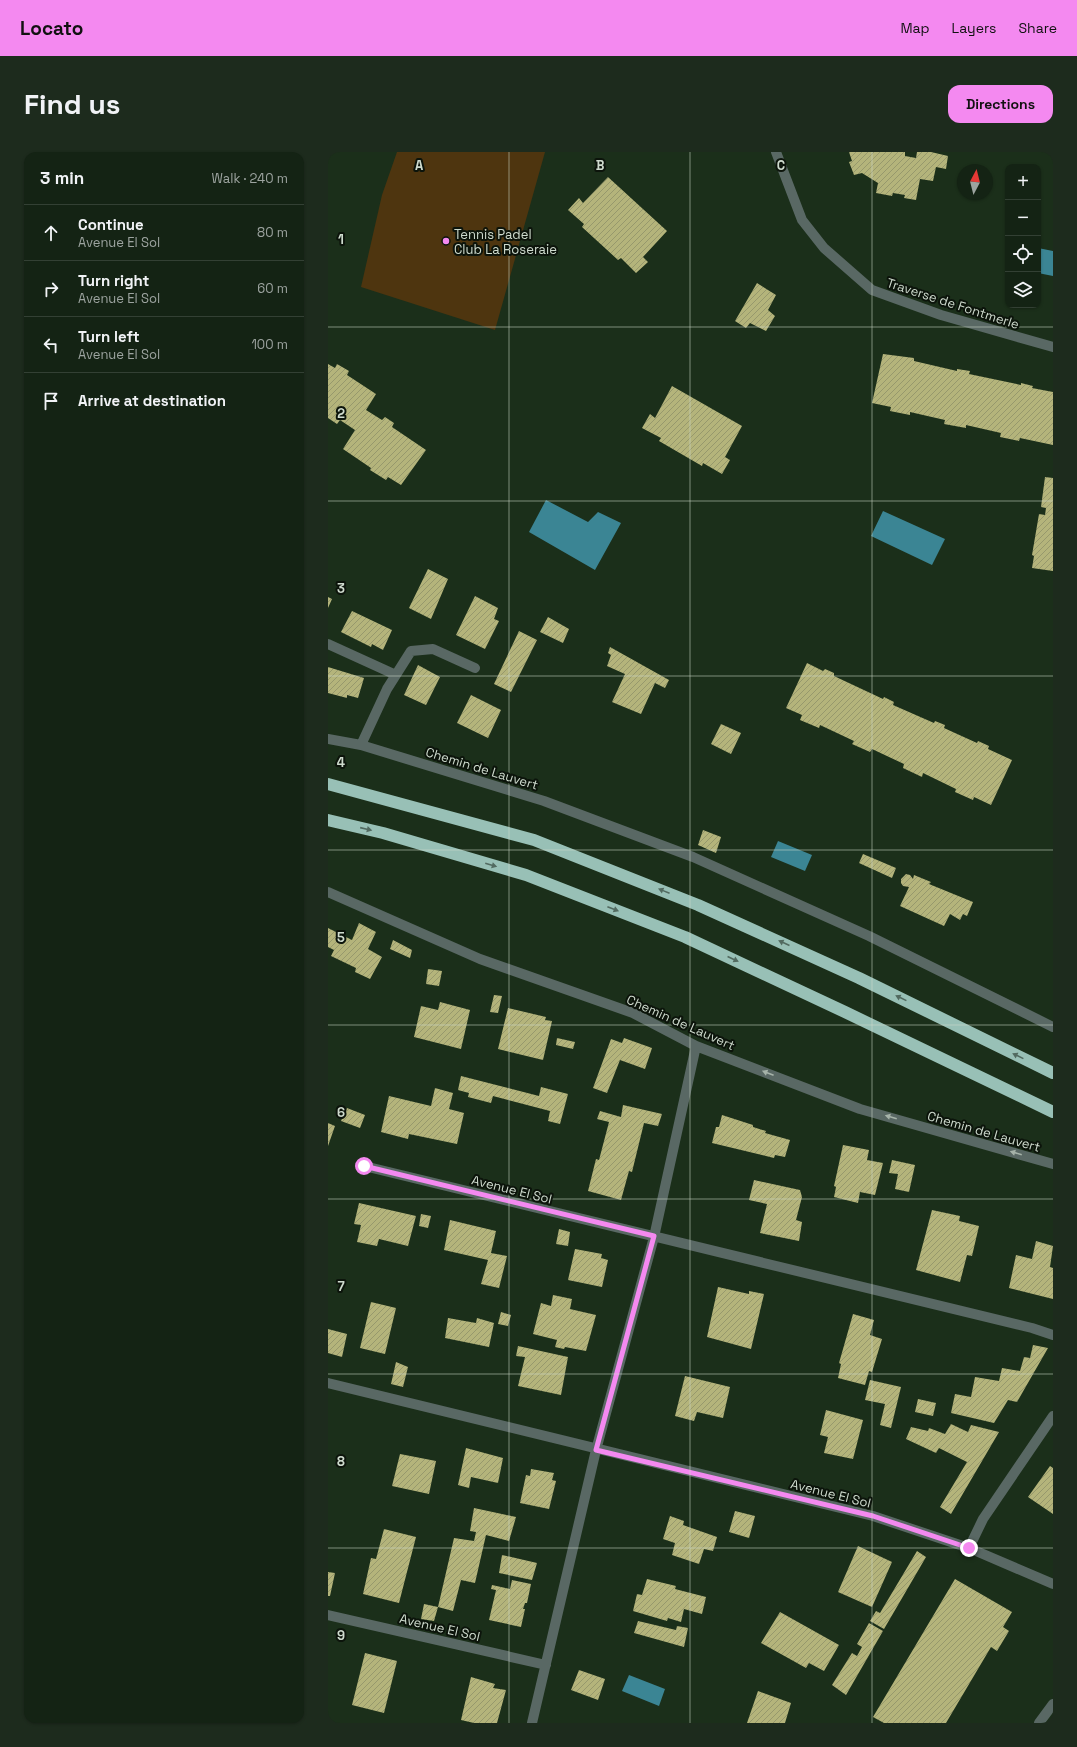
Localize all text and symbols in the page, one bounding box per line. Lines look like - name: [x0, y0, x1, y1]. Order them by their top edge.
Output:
- text: Locato: [20, 16, 83, 41]
- text: Map: [900, 19, 930, 37]
- text: Layers: [952, 19, 996, 37]
- text: Share: [1018, 19, 1057, 37]
- button: Directions: [948, 85, 1053, 123]
- text: Find us: [24, 86, 121, 122]
- text: A: [415, 157, 424, 174]
- text: B: [596, 157, 605, 174]
- text: C: [777, 157, 785, 174]
- north arrow: [957, 164, 993, 200]
- map controls: [1005, 164, 1041, 308]
- button: +: [1005, 164, 1041, 200]
- text: 3 min: [40, 167, 84, 189]
- text: Walk · 240 m: [212, 170, 288, 187]
- button: −: [1005, 200, 1041, 236]
- text: Continue: [78, 215, 144, 234]
- icon: ahead: [40, 222, 62, 244]
- text: 80 m: [257, 224, 288, 241]
- place label: Tennis Padel Club La Roseraie: [454, 226, 557, 258]
- text: 1: [338, 231, 344, 248]
- text: Avenue El Sol: [78, 234, 160, 251]
- marker: Tennis Padel Club La Roseraie: [441, 236, 451, 246]
- button: locate: [1005, 236, 1041, 272]
- text: Turn right: [78, 271, 149, 290]
- button: layers: [1005, 272, 1041, 308]
- street label: Traverse de Fontmerle: [884, 274, 1021, 333]
- icon: right: [40, 278, 62, 300]
- text: 60 m: [257, 280, 288, 297]
- text: Avenue El Sol: [78, 290, 160, 307]
- text: Turn left: [78, 327, 140, 346]
- icon: left: [40, 334, 62, 356]
- text: 100 m: [251, 336, 288, 353]
- text: Avenue El Sol: [78, 346, 160, 363]
- icon: arrive: [40, 390, 62, 412]
- text: Arrive at destination: [78, 391, 226, 410]
- text: 2: [337, 405, 345, 422]
- text: 3: [337, 580, 345, 597]
- street label: Chemin de Lauvert: [424, 743, 540, 794]
- text: 4: [337, 754, 345, 771]
- one-way arrow: [360, 827, 372, 833]
- one-way arrow: [485, 862, 497, 868]
- one-way arrow: [658, 888, 670, 894]
- one-way arrow: [608, 906, 620, 912]
- text: 5: [337, 929, 345, 946]
- one-way arrow: [777, 940, 789, 946]
- one-way arrow: [727, 956, 738, 962]
- street label: Chemin de Lauvert: [624, 991, 738, 1054]
- one-way arrow: [896, 995, 907, 1002]
- one-way arrow: [1012, 1053, 1024, 1059]
- one-way arrow: [762, 1070, 774, 1076]
- text: 6: [337, 1104, 345, 1121]
- street label: Chemin de Lauvert: [925, 1107, 1042, 1156]
- one-way arrow: [884, 1114, 896, 1120]
- one-way arrow: [1009, 1150, 1021, 1156]
- route start: [355, 1157, 373, 1175]
- street label: Avenue El Sol: [470, 1171, 554, 1208]
- text: 7: [337, 1278, 345, 1295]
- text: 8: [337, 1453, 345, 1470]
- street label: Avenue El Sol: [789, 1475, 873, 1512]
- route end: [960, 1539, 978, 1557]
- street label: Avenue El Sol: [398, 1610, 482, 1645]
- text: 9: [337, 1627, 345, 1644]

